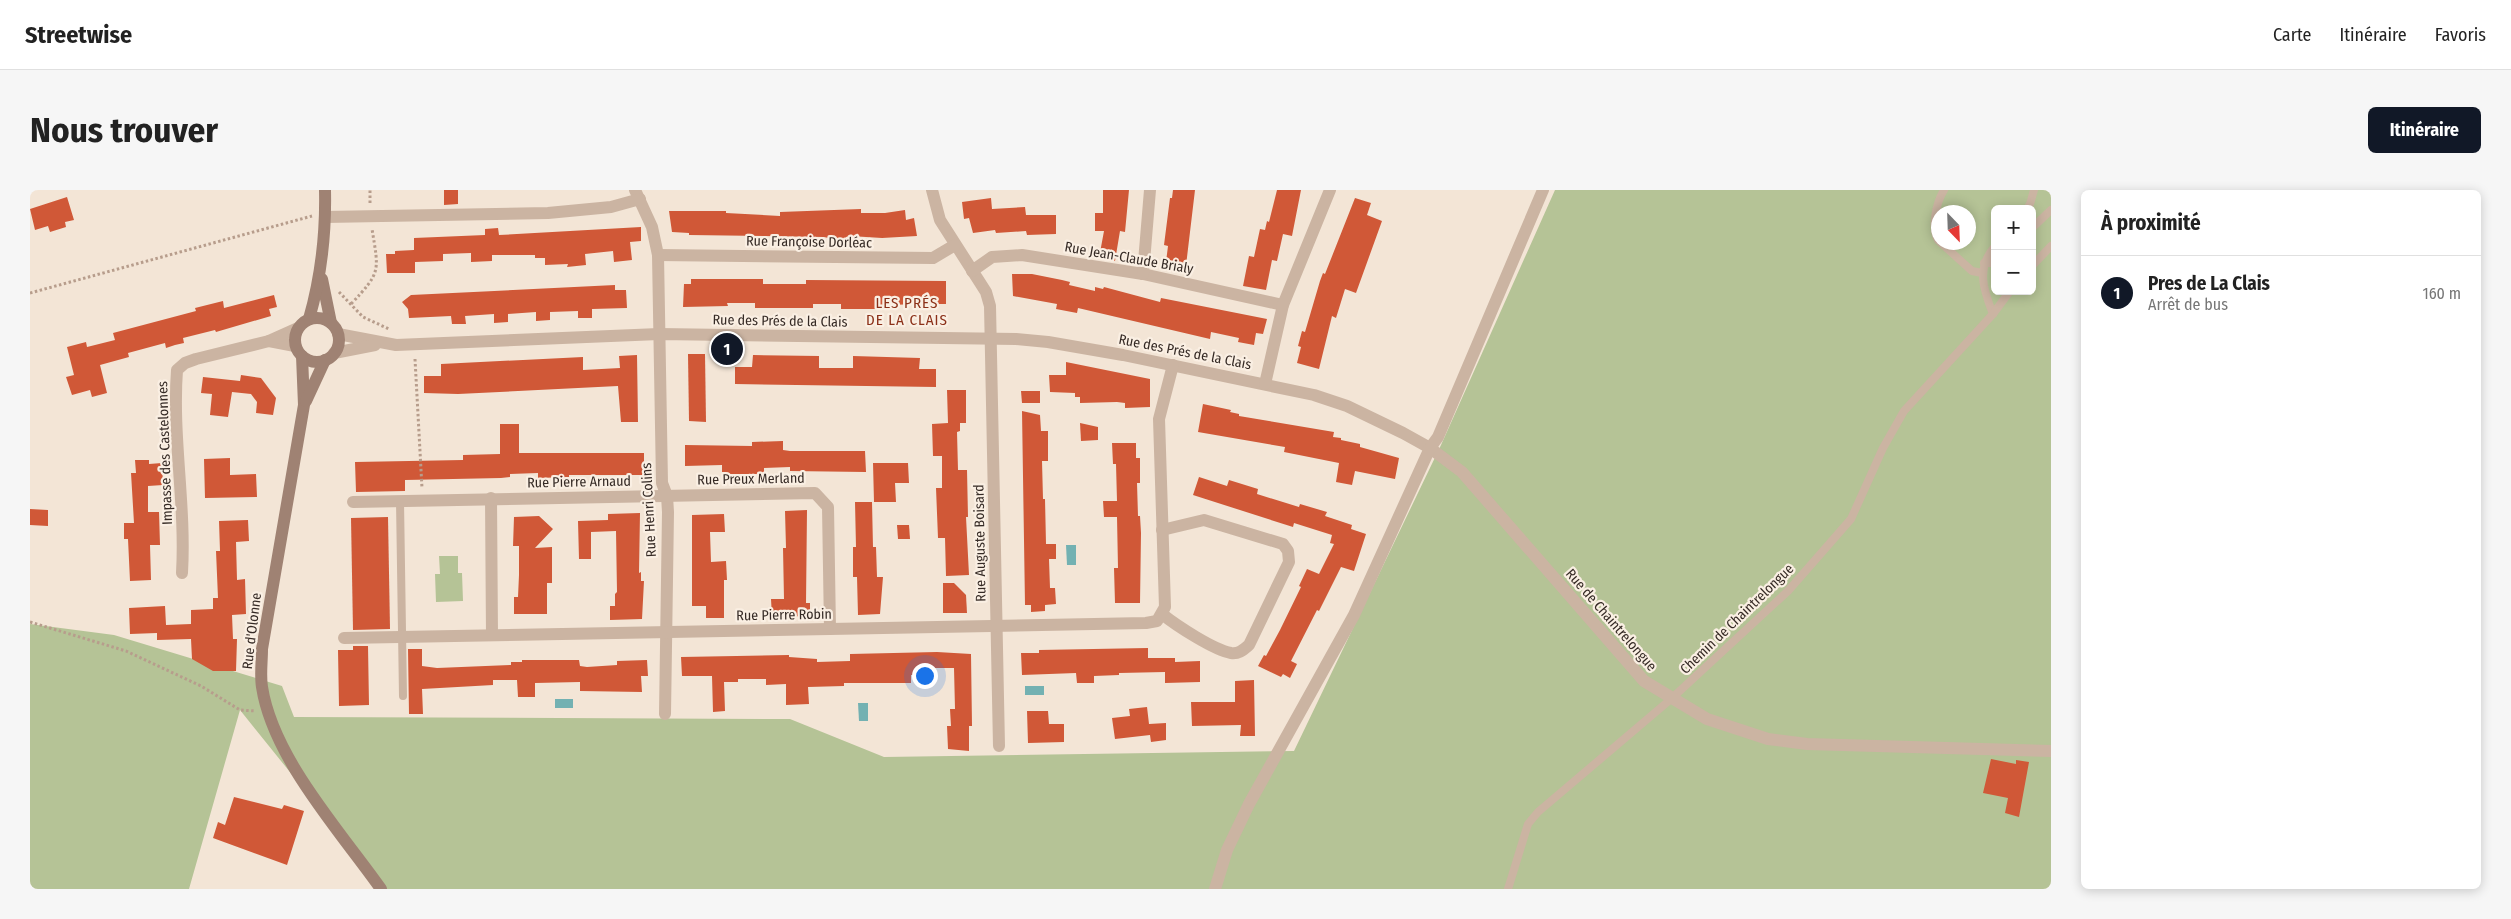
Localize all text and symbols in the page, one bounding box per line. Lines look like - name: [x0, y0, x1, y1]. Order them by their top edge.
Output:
- text: Streetwise: [25, 21, 132, 49]
- text: Carte: [2273, 24, 2311, 46]
- text: Itinéraire: [2339, 24, 2407, 46]
- text: Favoris: [2435, 24, 2486, 46]
- button: Itinéraire: [2368, 107, 2481, 153]
- text: Nous trouver: [30, 109, 218, 151]
- north arrow: [1931, 205, 1976, 250]
- map controls: [1991, 205, 2036, 295]
- button: +: [1991, 205, 2036, 250]
- text: À proximité: [2101, 210, 2201, 236]
- street label: Rue Françoise Dorléac: [746, 232, 872, 252]
- street label: Rue Jean-Claude Brialy: [1063, 238, 1195, 278]
- button: −: [1991, 250, 2036, 295]
- text: Pres de La Clais: [2148, 272, 2270, 295]
- text: 1: [2114, 284, 2120, 303]
- text: 160 m: [2422, 284, 2461, 303]
- district label: LES PRÉS DE LA CLAIS: [866, 294, 948, 329]
- text: Arrêt de bus: [2148, 295, 2228, 314]
- street label: Rue des Prés de la Clais: [712, 311, 848, 331]
- pin: 1: [711, 330, 743, 368]
- street label: Rue des Prés de la Clais: [1117, 331, 1253, 373]
- street label: Impasse des Castelonnes: [154, 381, 176, 525]
- street label: Rue Henri Colins: [638, 462, 660, 558]
- street label: Rue Preux Merland: [697, 470, 805, 488]
- street label: Rue Pierre Arnaud: [527, 473, 631, 491]
- street label: Rue Auguste Boisard: [970, 484, 990, 602]
- street label: Chemin de Chaintrelongue: [1677, 560, 1797, 678]
- street label: Rue de Chaintrelongue: [1562, 565, 1660, 675]
- street label: Rue d'Olonne: [239, 592, 265, 670]
- street label: Rue Pierre Robin: [736, 606, 832, 624]
- your location: [912, 663, 938, 689]

